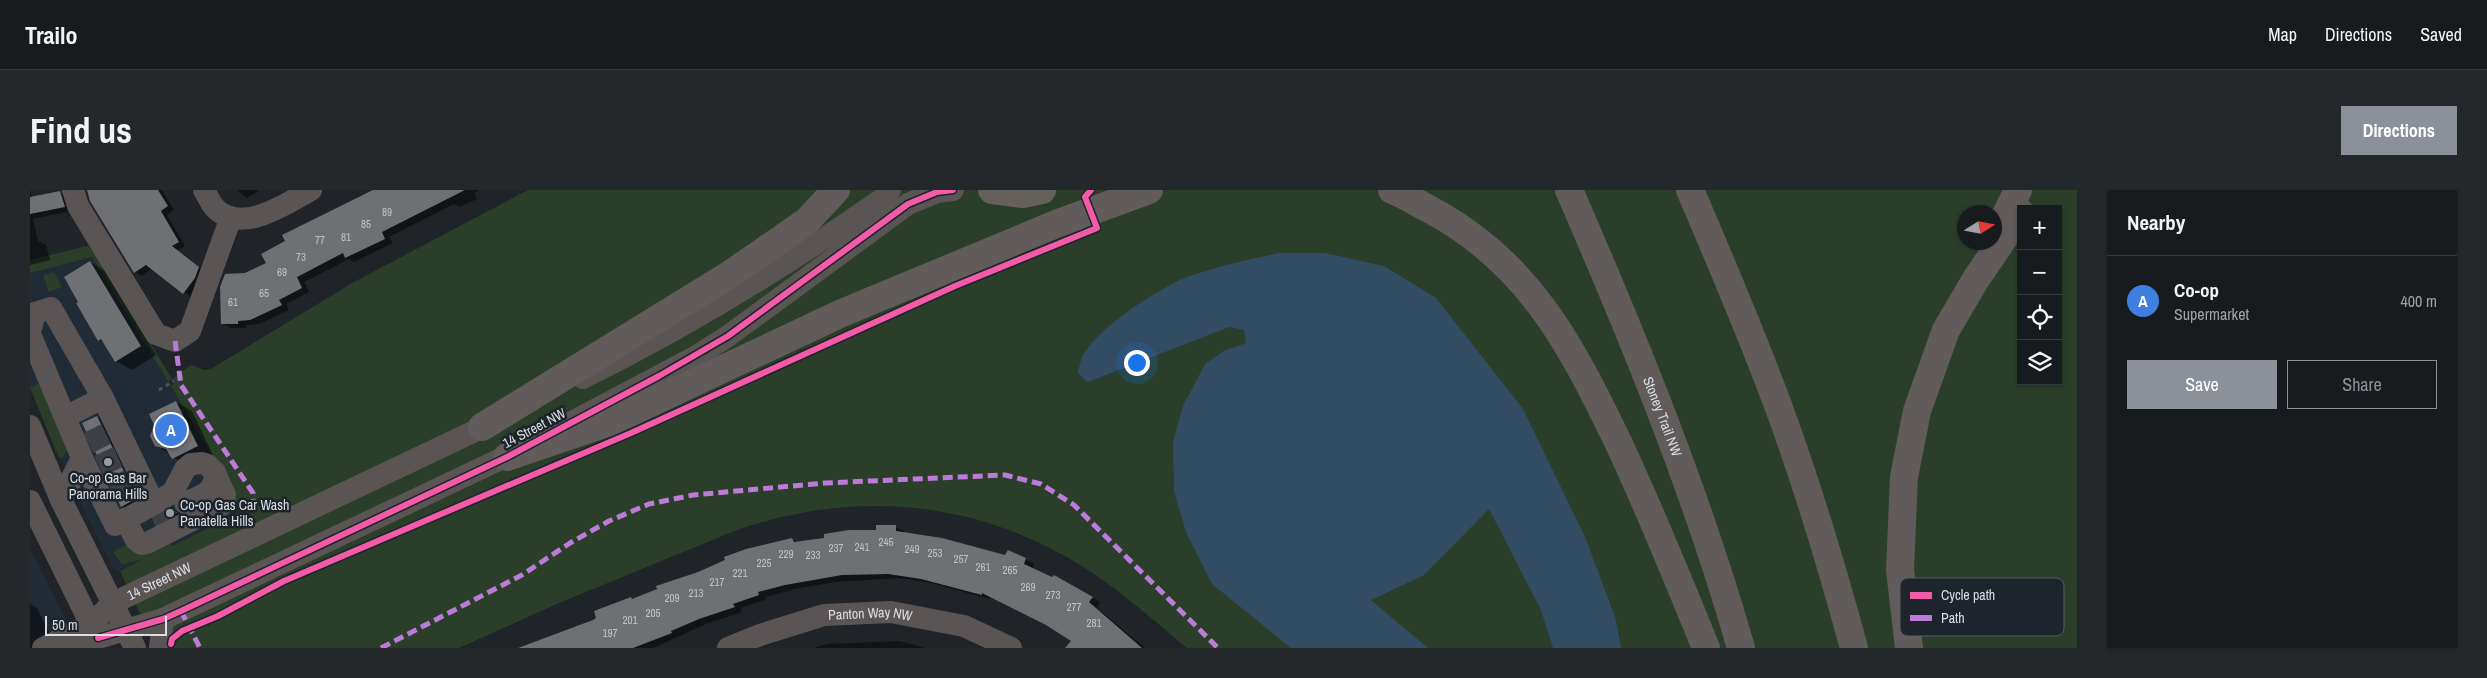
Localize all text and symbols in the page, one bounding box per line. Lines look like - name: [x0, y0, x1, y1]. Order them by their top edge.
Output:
- text: Trailo: [25, 19, 78, 51]
- text: Map: [2268, 22, 2297, 47]
- text: Directions: [2325, 22, 2392, 47]
- text: Saved: [2420, 22, 2462, 47]
- button: Directions: [2341, 106, 2457, 155]
- text: Find us: [30, 107, 132, 154]
- house number: 89: [382, 205, 392, 219]
- north arrow: [1957, 205, 2002, 250]
- map controls: [2017, 205, 2062, 385]
- button: +: [2017, 205, 2062, 250]
- text: Nearby: [2127, 208, 2185, 237]
- house number: 85: [361, 217, 371, 231]
- house number: 81: [341, 230, 351, 244]
- house number: 77: [315, 233, 325, 247]
- house number: 73: [296, 250, 306, 264]
- button: −: [2017, 250, 2062, 295]
- house number: 69: [277, 265, 287, 279]
- text: Co-op: [2174, 277, 2219, 303]
- house number: 65: [259, 286, 269, 300]
- text: A: [2138, 290, 2148, 312]
- text: 400 m: [2401, 290, 2437, 312]
- house number: 61: [228, 295, 238, 309]
- button: locate: [2017, 295, 2062, 340]
- text: Supermarket: [2174, 303, 2249, 325]
- button: layers: [2017, 340, 2062, 385]
- your location: [1124, 350, 1150, 376]
- button: Save: [2127, 360, 2277, 409]
- button: Share: [2287, 360, 2437, 409]
- street label: Stoney Trail NW: [1639, 374, 1686, 459]
- street label: 14 Street NW: [499, 404, 569, 452]
- pin: A: [155, 411, 187, 449]
- marker: Co-op Gas Bar Panorama Hills: [102, 456, 114, 468]
- place label: Co-op Gas Bar Panorama Hills: [69, 469, 147, 503]
- place label: Co-op Gas Car Wash Panatella Hills: [180, 496, 289, 530]
- marker: Co-op Gas Car Wash Panatella Hills: [164, 507, 176, 519]
- house number: 245: [878, 535, 894, 549]
- house number: 241: [854, 540, 870, 554]
- house number: 237: [828, 541, 844, 555]
- house number: 249: [904, 542, 920, 556]
- house number: 253: [927, 546, 943, 560]
- house number: 229: [778, 547, 794, 561]
- house number: 233: [805, 548, 821, 562]
- house number: 257: [953, 552, 969, 566]
- house number: 225: [756, 556, 772, 570]
- street label: 14 Street NW: [124, 558, 194, 604]
- house number: 261: [975, 560, 991, 574]
- house number: 265: [1002, 563, 1018, 577]
- house number: 221: [732, 566, 748, 580]
- house number: 217: [709, 575, 725, 589]
- legend: [1900, 578, 2064, 636]
- house number: 269: [1020, 580, 1036, 594]
- house number: 213: [688, 586, 704, 600]
- text: Cycle path: [1941, 586, 1995, 604]
- house number: 273: [1045, 588, 1061, 602]
- house number: 209: [664, 591, 680, 605]
- house number: 277: [1066, 600, 1082, 614]
- street label: Panton Way NW: [828, 603, 914, 625]
- house number: 205: [645, 606, 661, 620]
- text: Path: [1941, 609, 1965, 627]
- scale bar: [45, 613, 168, 636]
- house number: 201: [622, 613, 638, 627]
- text: 50 m: [52, 616, 78, 634]
- house number: 281: [1086, 616, 1102, 630]
- house number: 197: [602, 626, 618, 640]

